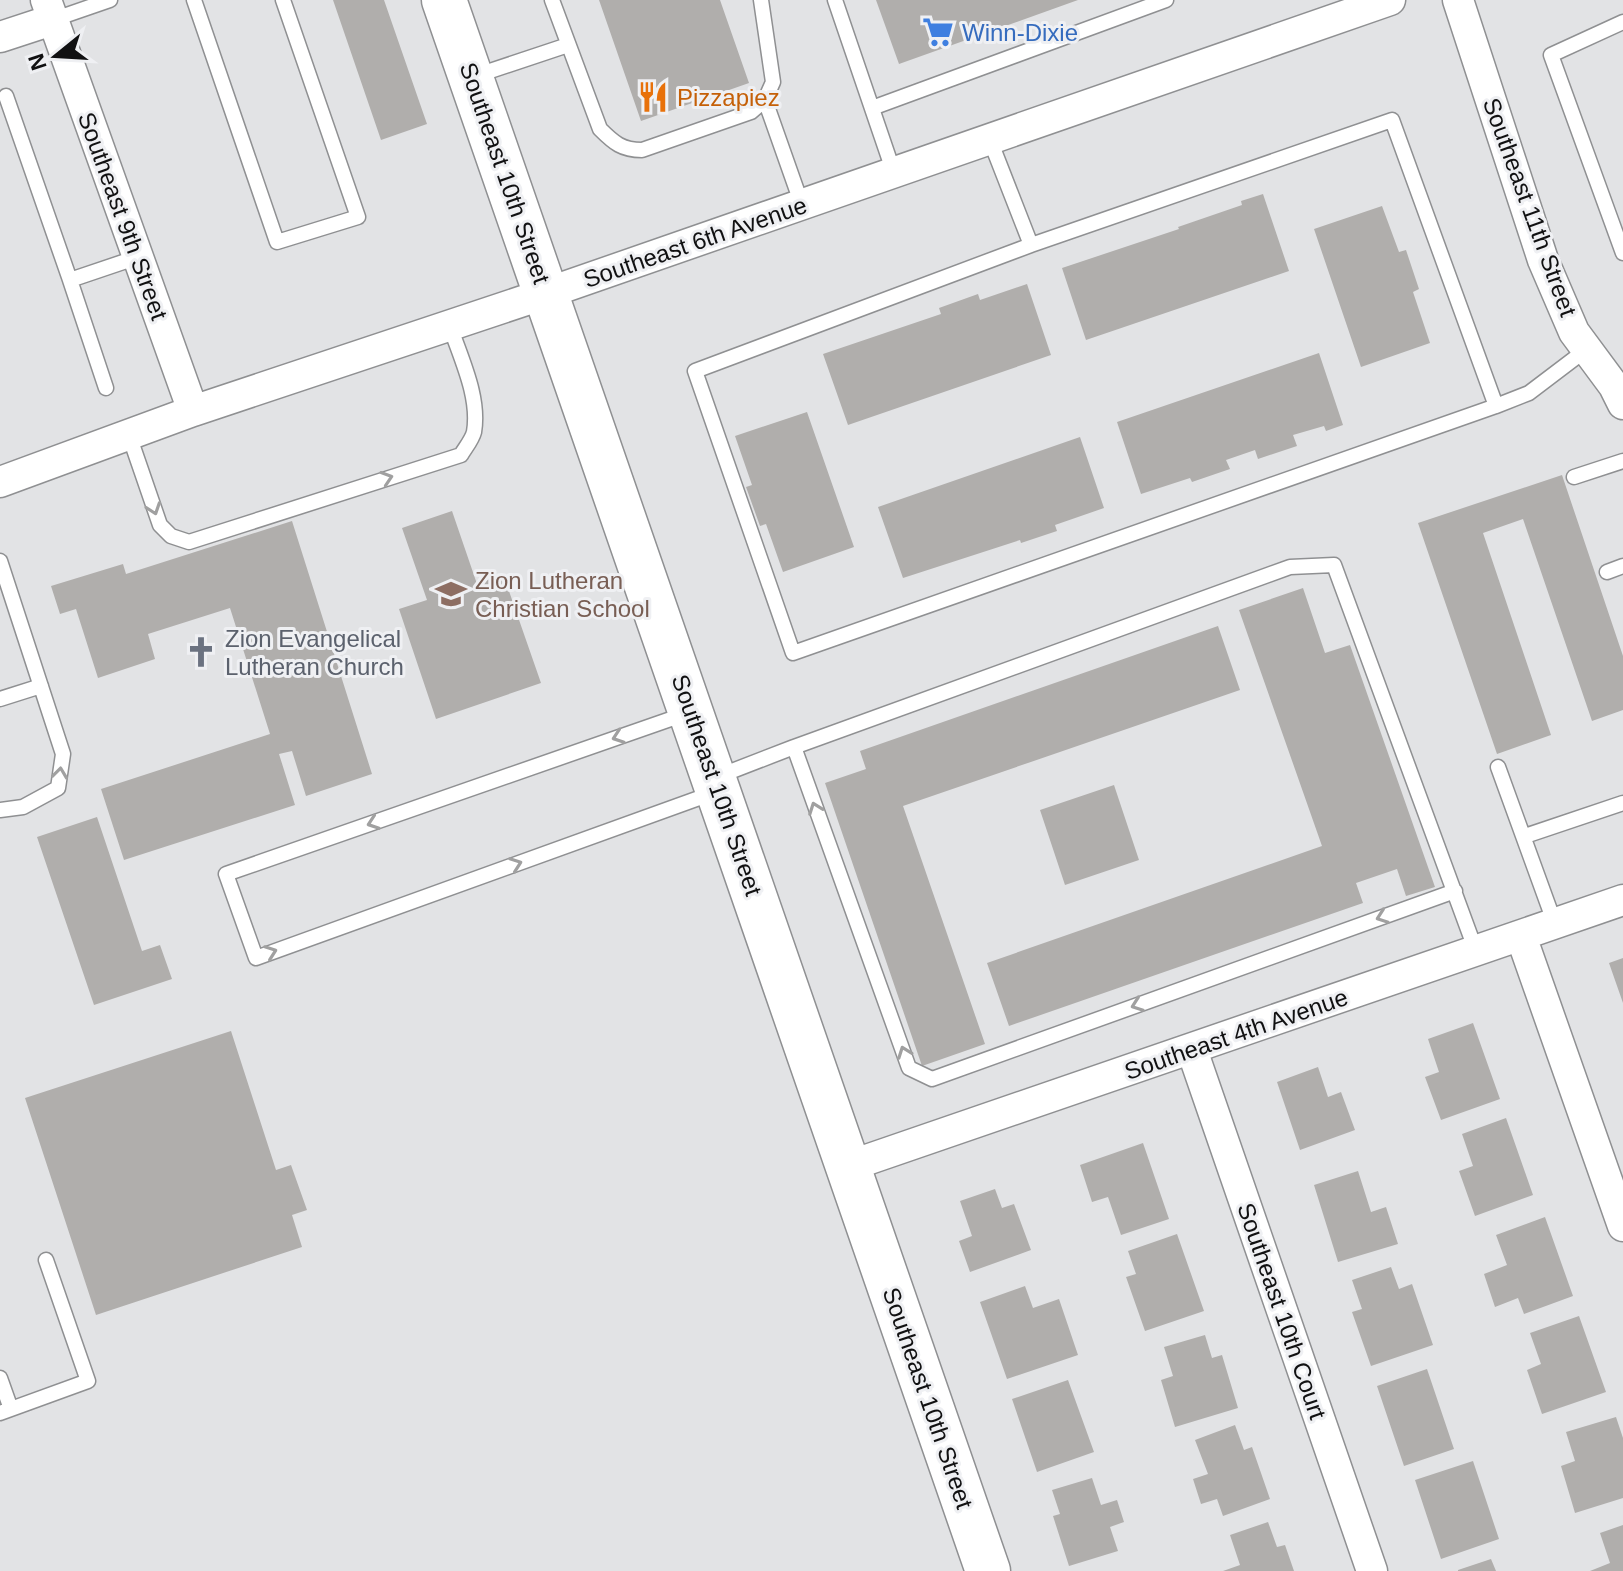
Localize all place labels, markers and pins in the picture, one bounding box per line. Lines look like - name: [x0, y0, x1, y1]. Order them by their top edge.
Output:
- supermarket icon: Winn-Dixie: [921, 15, 955, 49]
- place label: Winn-Dixie: [962, 19, 1078, 46]
- restaurant icon: Pizzapiez: [636, 80, 670, 114]
- place label: Pizzapiez: [677, 84, 780, 111]
- place label: Zion Lutheran Christian School: [475, 567, 650, 622]
- school or university icon: Zion Lutheran Christian School: [434, 577, 468, 611]
- place label: Zion Evangelical Lutheran Church: [225, 625, 404, 680]
- church icon: Zion Evangelical Lutheran Church: [184, 635, 218, 669]

